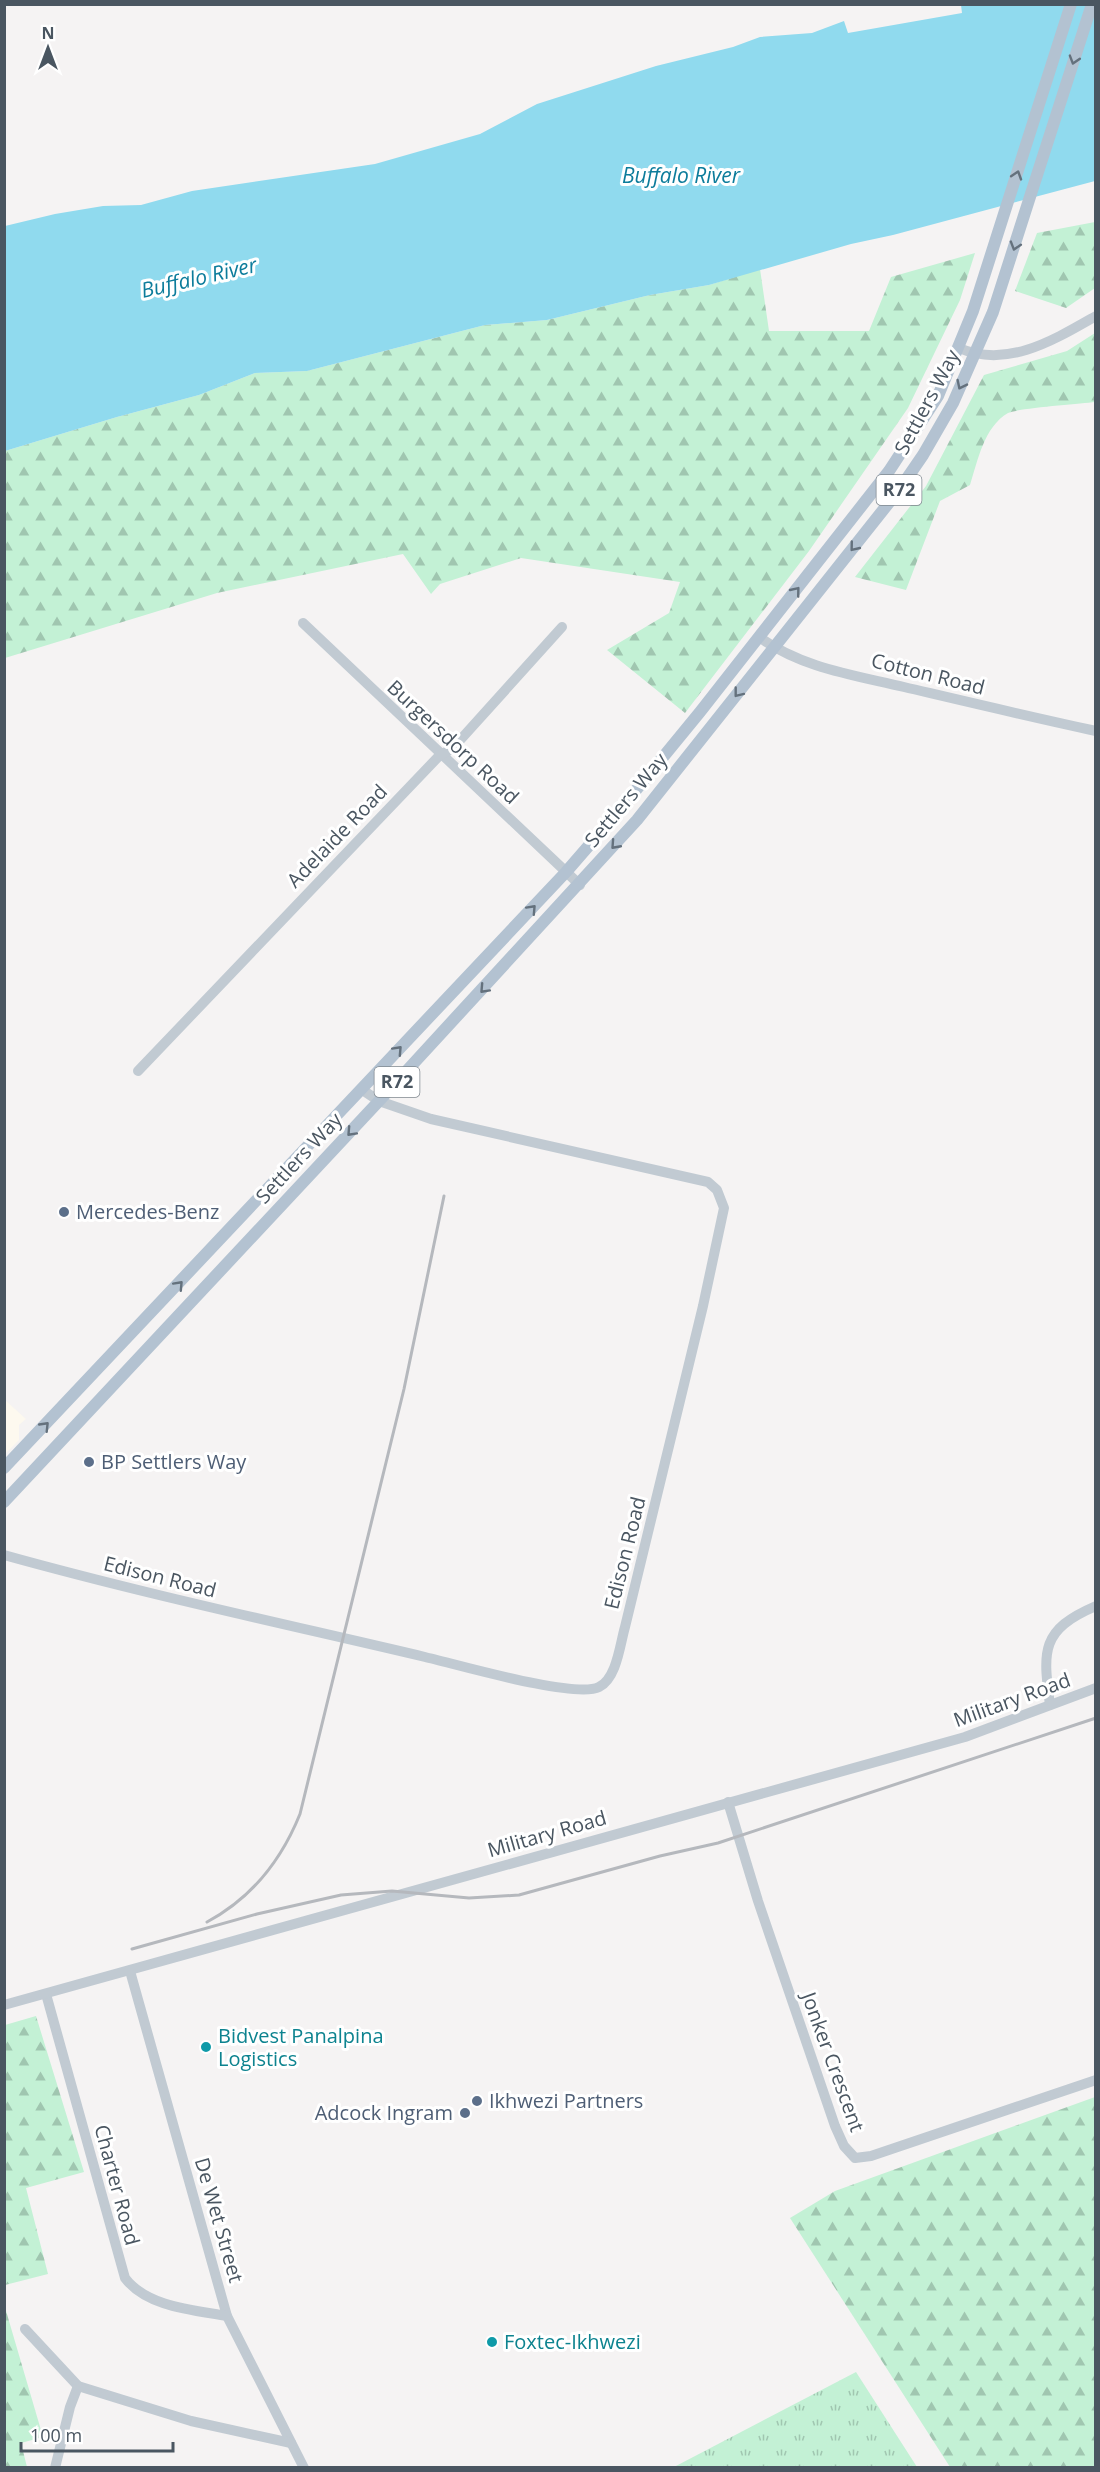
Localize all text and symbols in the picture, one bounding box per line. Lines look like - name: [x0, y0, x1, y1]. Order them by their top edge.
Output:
- north arrow: [18, 18, 78, 78]
- text: N: [41, 22, 55, 44]
- one-way arrow: [1069, 54, 1081, 65]
- water label: Buffalo River: [622, 161, 741, 189]
- one-way arrow: [1010, 170, 1022, 181]
- one-way arrow: [1010, 240, 1022, 251]
- water label: Buffalo River: [138, 250, 260, 304]
- street label: Settlers Way: [888, 344, 966, 459]
- one-way arrow: [957, 379, 969, 390]
- road number: R72: [876, 475, 922, 505]
- one-way arrow: [850, 540, 861, 551]
- one-way arrow: [788, 587, 799, 598]
- street label: Cotton Road: [869, 646, 988, 701]
- street label: Burgersdorp Road: [382, 674, 525, 810]
- one-way arrow: [734, 687, 745, 698]
- street label: Settlers Way: [578, 746, 674, 852]
- street label: Adelaide Road: [280, 778, 393, 893]
- one-way arrow: [611, 838, 622, 849]
- one-way arrow: [525, 905, 536, 916]
- one-way arrow: [480, 981, 491, 992]
- one-way arrow: [391, 1046, 402, 1057]
- road number: R72: [374, 1067, 420, 1097]
- street label: Settlers Way: [249, 1106, 348, 1209]
- one-way arrow: [347, 1125, 358, 1135]
- place label: Mercedes-Benz: [76, 1198, 219, 1225]
- marker: Mercedes-Benz: [57, 1205, 71, 1219]
- one-way arrow: [172, 1281, 183, 1292]
- one-way arrow: [37, 1422, 48, 1433]
- place label: BP Settlers Way: [101, 1448, 247, 1475]
- marker: BP Settlers Way: [82, 1455, 96, 1469]
- street label: Edison Road: [597, 1494, 652, 1612]
- street label: Edison Road: [101, 1549, 219, 1604]
- street label: Military Road: [950, 1666, 1074, 1733]
- street label: Military Road: [484, 1804, 609, 1863]
- street label: Jonker Crescent: [795, 1986, 871, 2135]
- place label: Bidvest Panalpina Logistics: [218, 2022, 384, 2072]
- marker: Bidvest Panalpina Logistics: [199, 2040, 213, 2054]
- place label: Ikhwezi Partners: [489, 2087, 643, 2114]
- marker: Ikhwezi Partners: [470, 2094, 484, 2108]
- place label: Adcock Ingram: [315, 2099, 453, 2126]
- marker: Adcock Ingram: [458, 2106, 472, 2120]
- street label: Charter Road: [88, 2122, 147, 2248]
- street label: De Wet Street: [189, 2154, 250, 2286]
- place label: Foxtec-Ikhwezi: [504, 2328, 641, 2355]
- marker: Foxtec-Ikhwezi: [485, 2335, 499, 2349]
- scale bar: [21, 2415, 172, 2453]
- text: 100 m: [30, 2423, 82, 2447]

